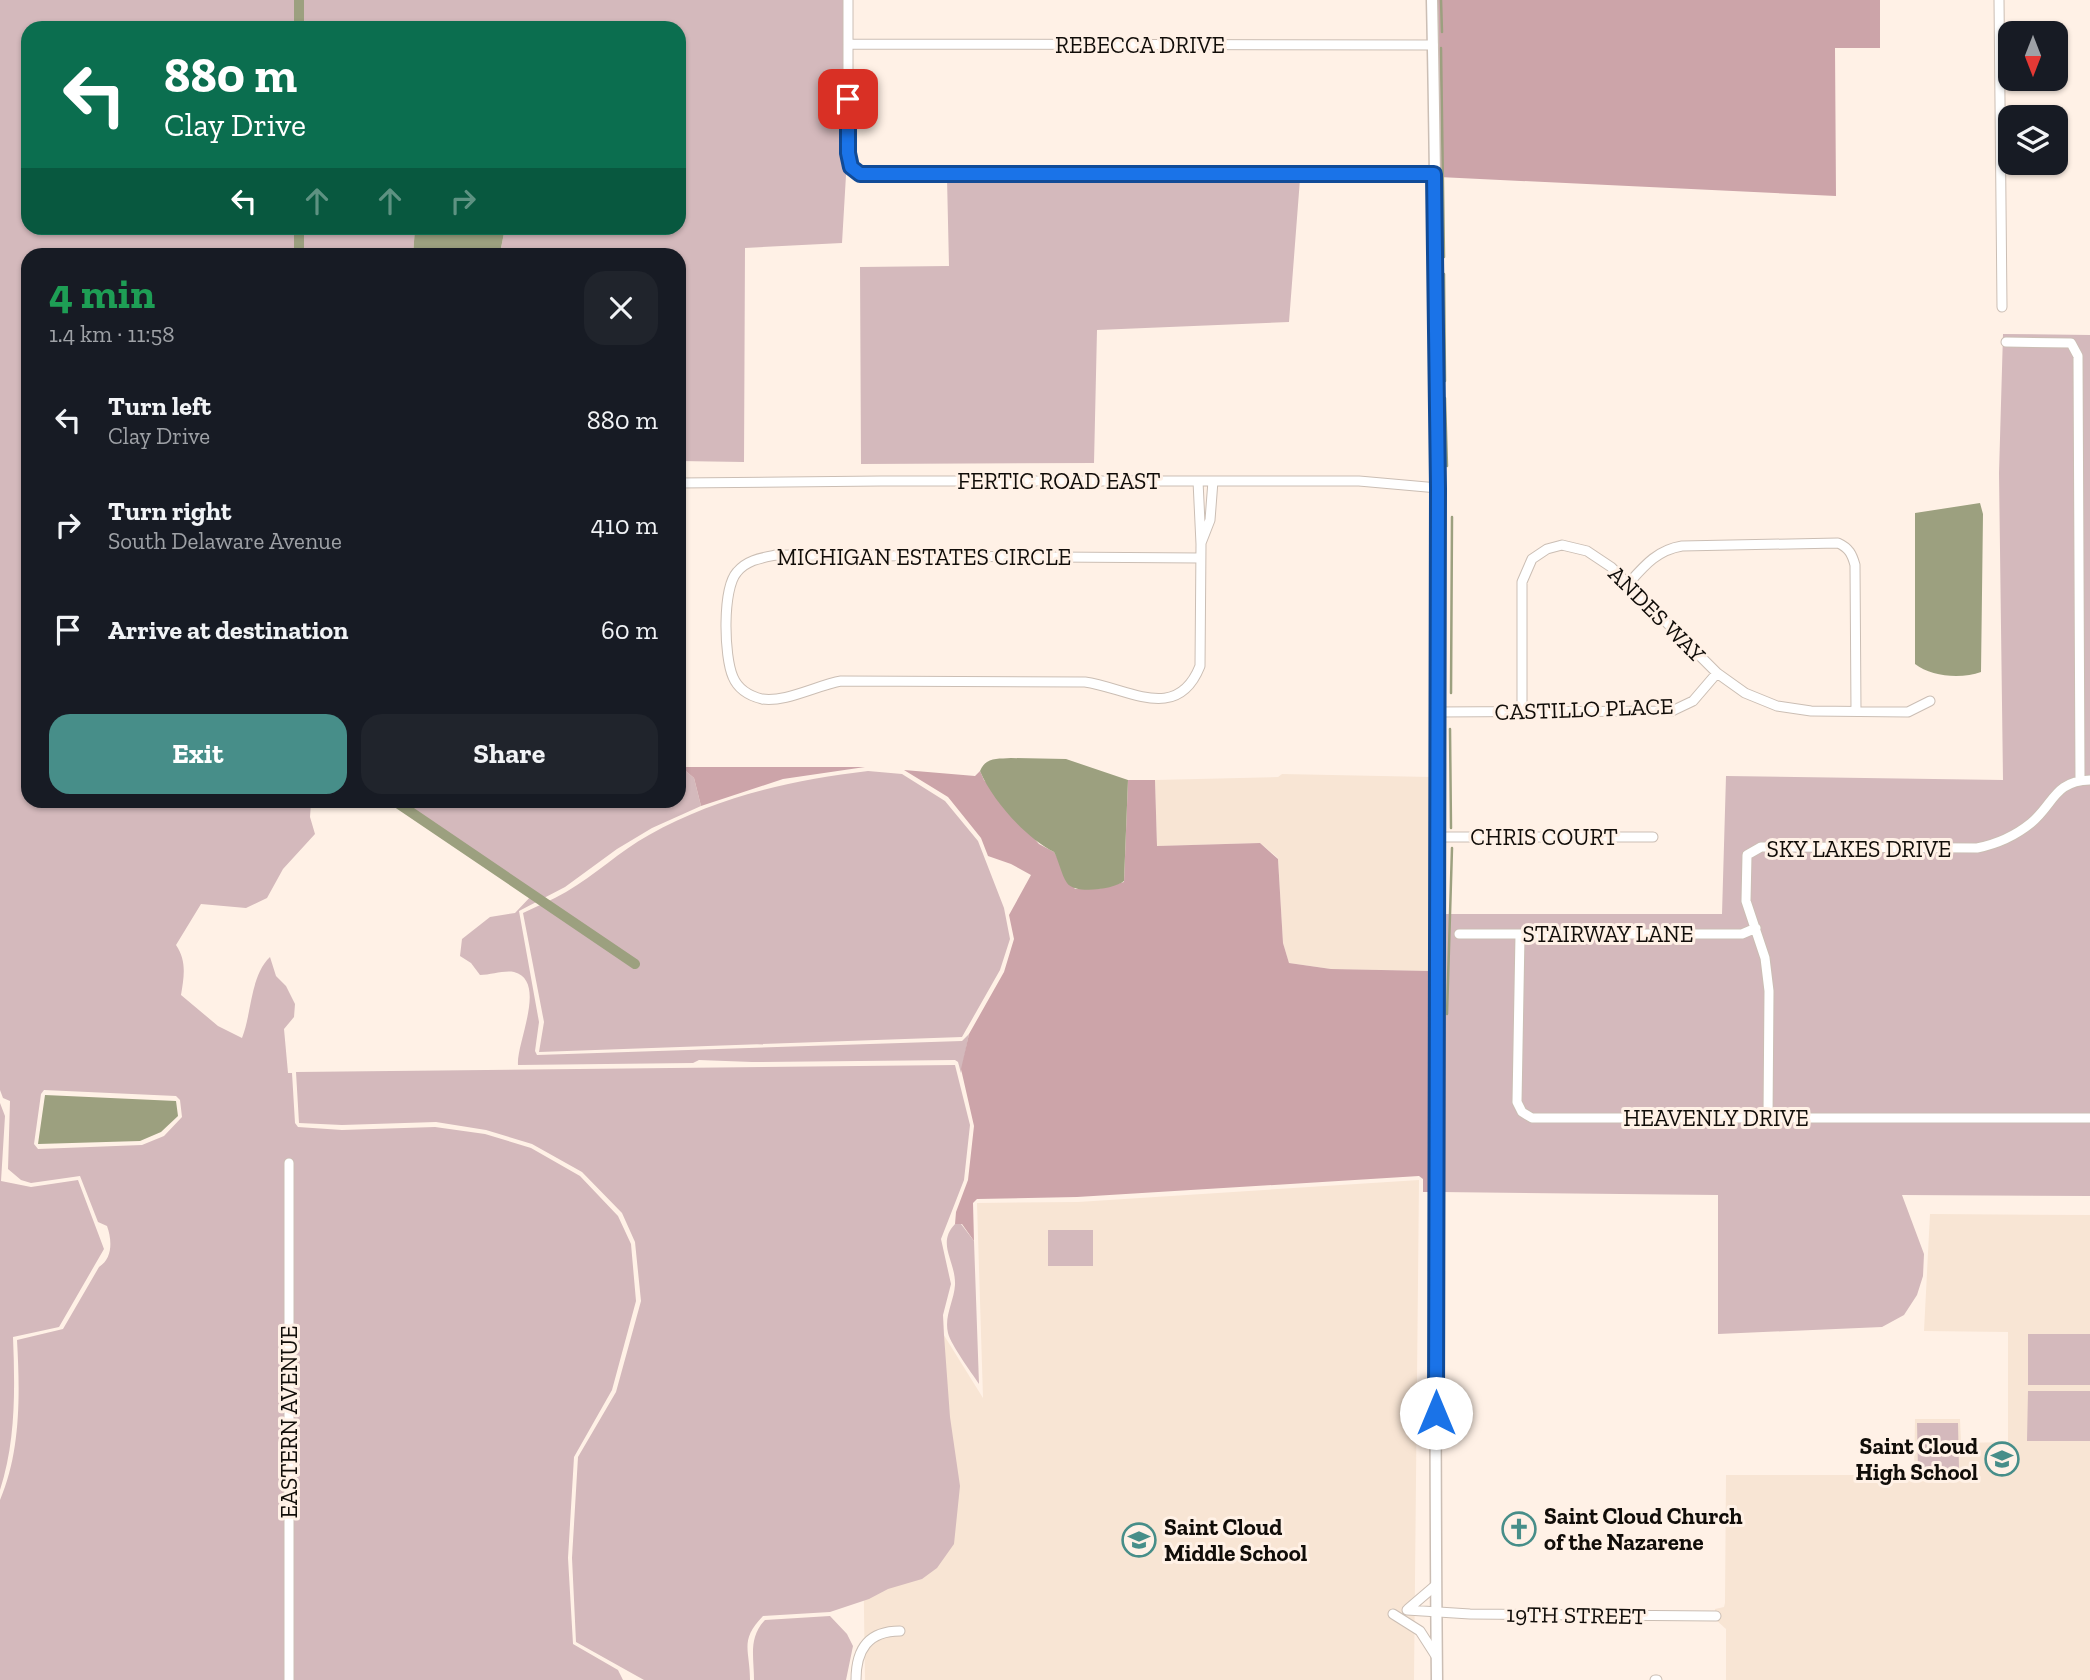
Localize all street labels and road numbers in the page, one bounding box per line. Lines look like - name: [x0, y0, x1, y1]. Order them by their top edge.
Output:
- street label: REBECCA DRIVE: [1055, 31, 1225, 59]
- street label: FERTIC ROAD EAST: [957, 467, 1161, 495]
- street label: MICHIGAN ESTATES CIRCLE: [777, 543, 1071, 571]
- street label: ANDES WAY: [1603, 560, 1712, 669]
- street label: CASTILLO PLACE: [1494, 692, 1674, 726]
- street label: CHRIS COURT: [1470, 823, 1618, 851]
- street label: SKY LAKES DRIVE: [1767, 835, 1951, 863]
- street label: STAIRWAY LANE: [1522, 920, 1694, 948]
- street label: HEAVENLY DRIVE: [1623, 1104, 1809, 1132]
- street label: EASTERN AVENUE: [275, 1326, 303, 1518]
- street label: 19TH STREET: [1506, 1600, 1646, 1630]

